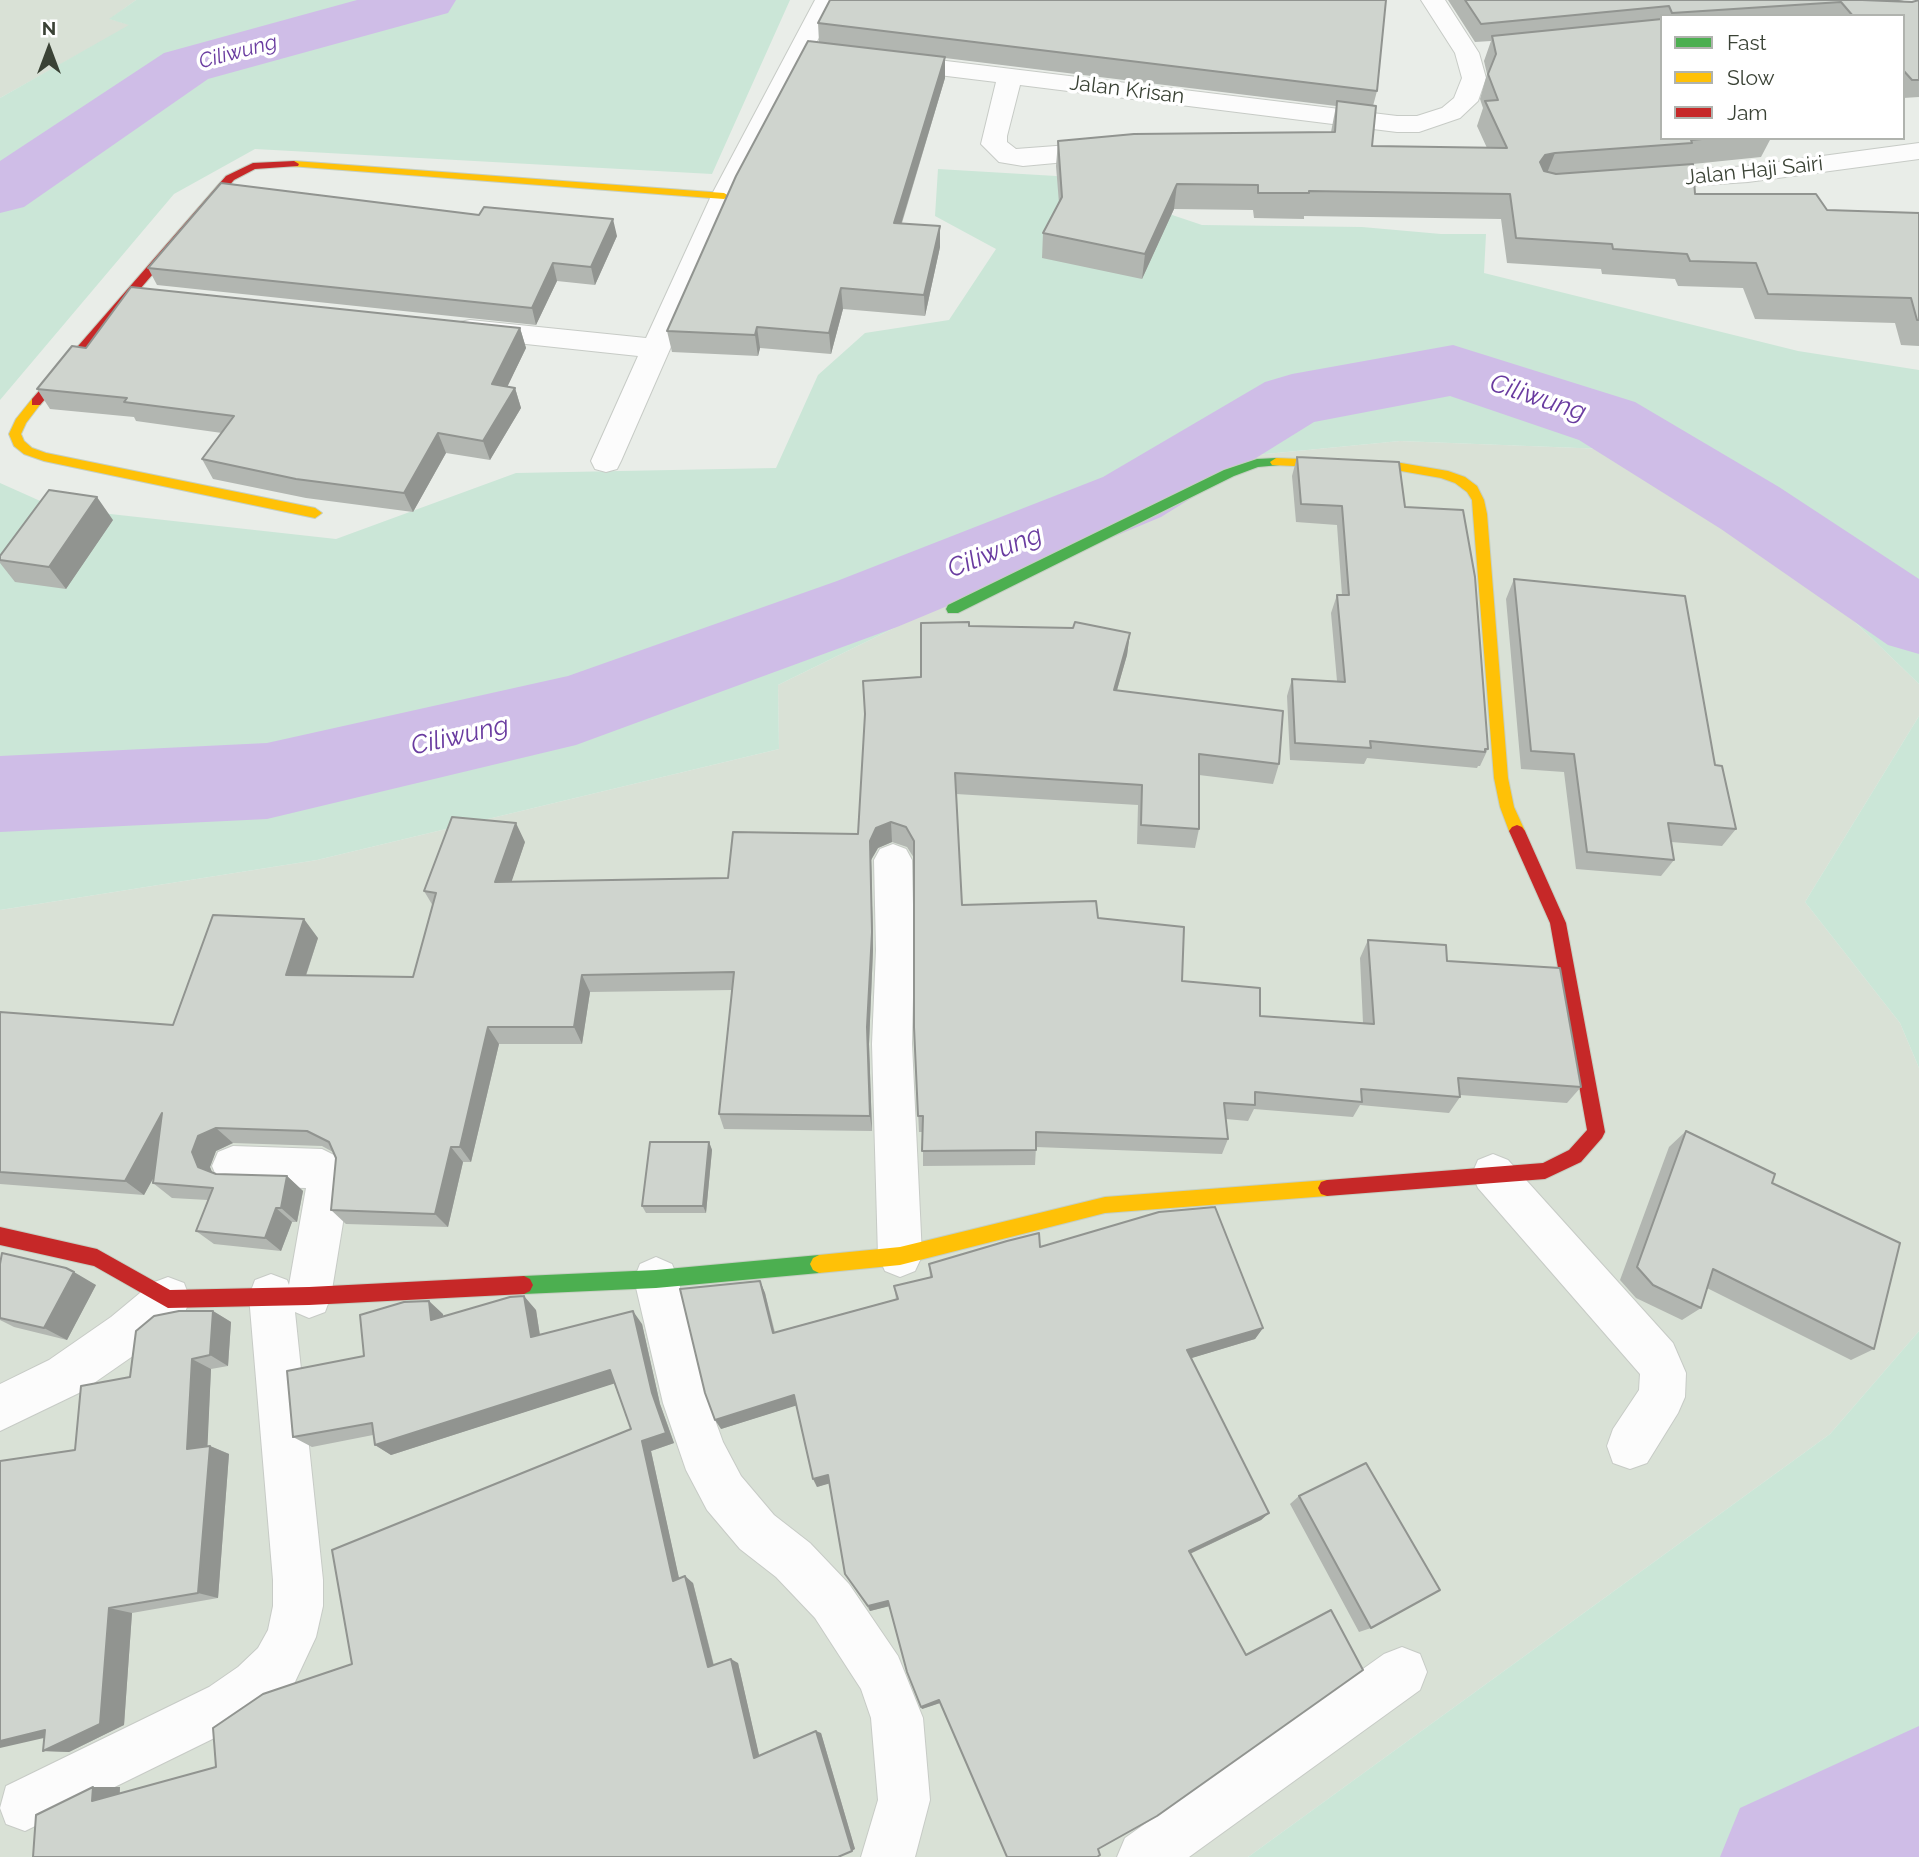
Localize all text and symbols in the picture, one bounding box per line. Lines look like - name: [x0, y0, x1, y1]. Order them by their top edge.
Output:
- north arrow: [14, 14, 84, 84]
- legend: [1660, 14, 1905, 140]
- text: N: [42, 17, 56, 39]
- water label: Ciliwung: [196, 29, 280, 75]
- text: Fast: [1727, 30, 1767, 55]
- text: Slow: [1727, 65, 1775, 90]
- street label: Jalan Krisan: [1068, 70, 1186, 110]
- text: Jam: [1727, 100, 1768, 125]
- street label: Jalan Haji Sairi: [1684, 151, 1824, 191]
- water label: Ciliwung: [1486, 368, 1590, 428]
- water label: Ciliwung: [943, 519, 1047, 585]
- water label: Ciliwung: [408, 710, 512, 762]

